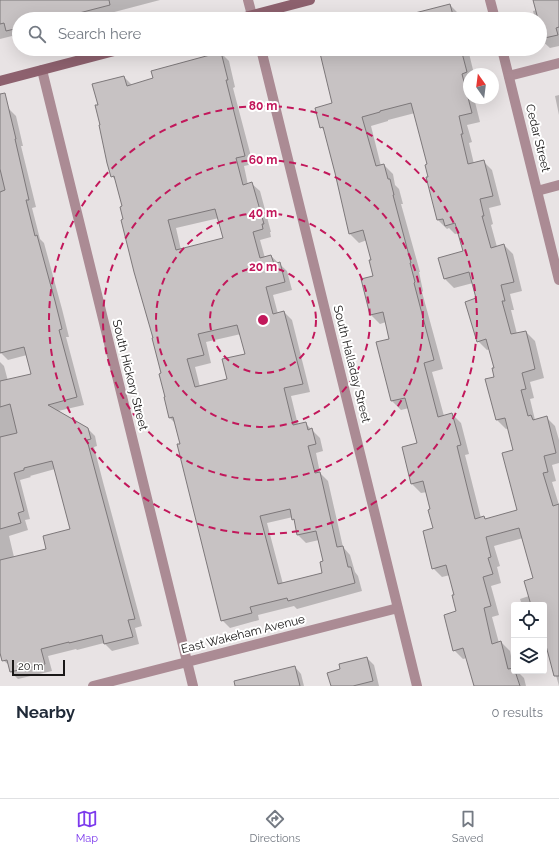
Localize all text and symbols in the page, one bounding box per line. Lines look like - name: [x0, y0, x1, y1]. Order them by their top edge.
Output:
- search box: [12, 12, 547, 56]
- icon: search: [26, 23, 48, 45]
- text: Search here: [58, 25, 141, 43]
- north arrow: [463, 68, 499, 104]
- text: 80 m: [249, 99, 277, 113]
- street label: Cedar Street: [523, 103, 553, 173]
- text: 60 m: [249, 153, 277, 167]
- text: 40 m: [249, 206, 277, 220]
- text: 20 m: [249, 260, 277, 274]
- street label: South Halladay Street: [331, 304, 373, 424]
- centre of rings: [256, 313, 270, 327]
- street label: South Hickory Street: [109, 318, 151, 432]
- map controls: [511, 602, 547, 674]
- button: locate: [511, 602, 547, 638]
- street label: East Wakeham Avenue: [180, 612, 306, 656]
- button: layers: [511, 638, 547, 674]
- scale bar: [12, 658, 65, 677]
- text: 20 m: [18, 660, 43, 673]
- text: Nearby: [16, 702, 75, 722]
- text: 0 results: [492, 705, 543, 720]
- tab: Map: [76, 808, 98, 845]
- tab: Directions: [250, 808, 300, 845]
- tab: Saved: [452, 808, 483, 845]

